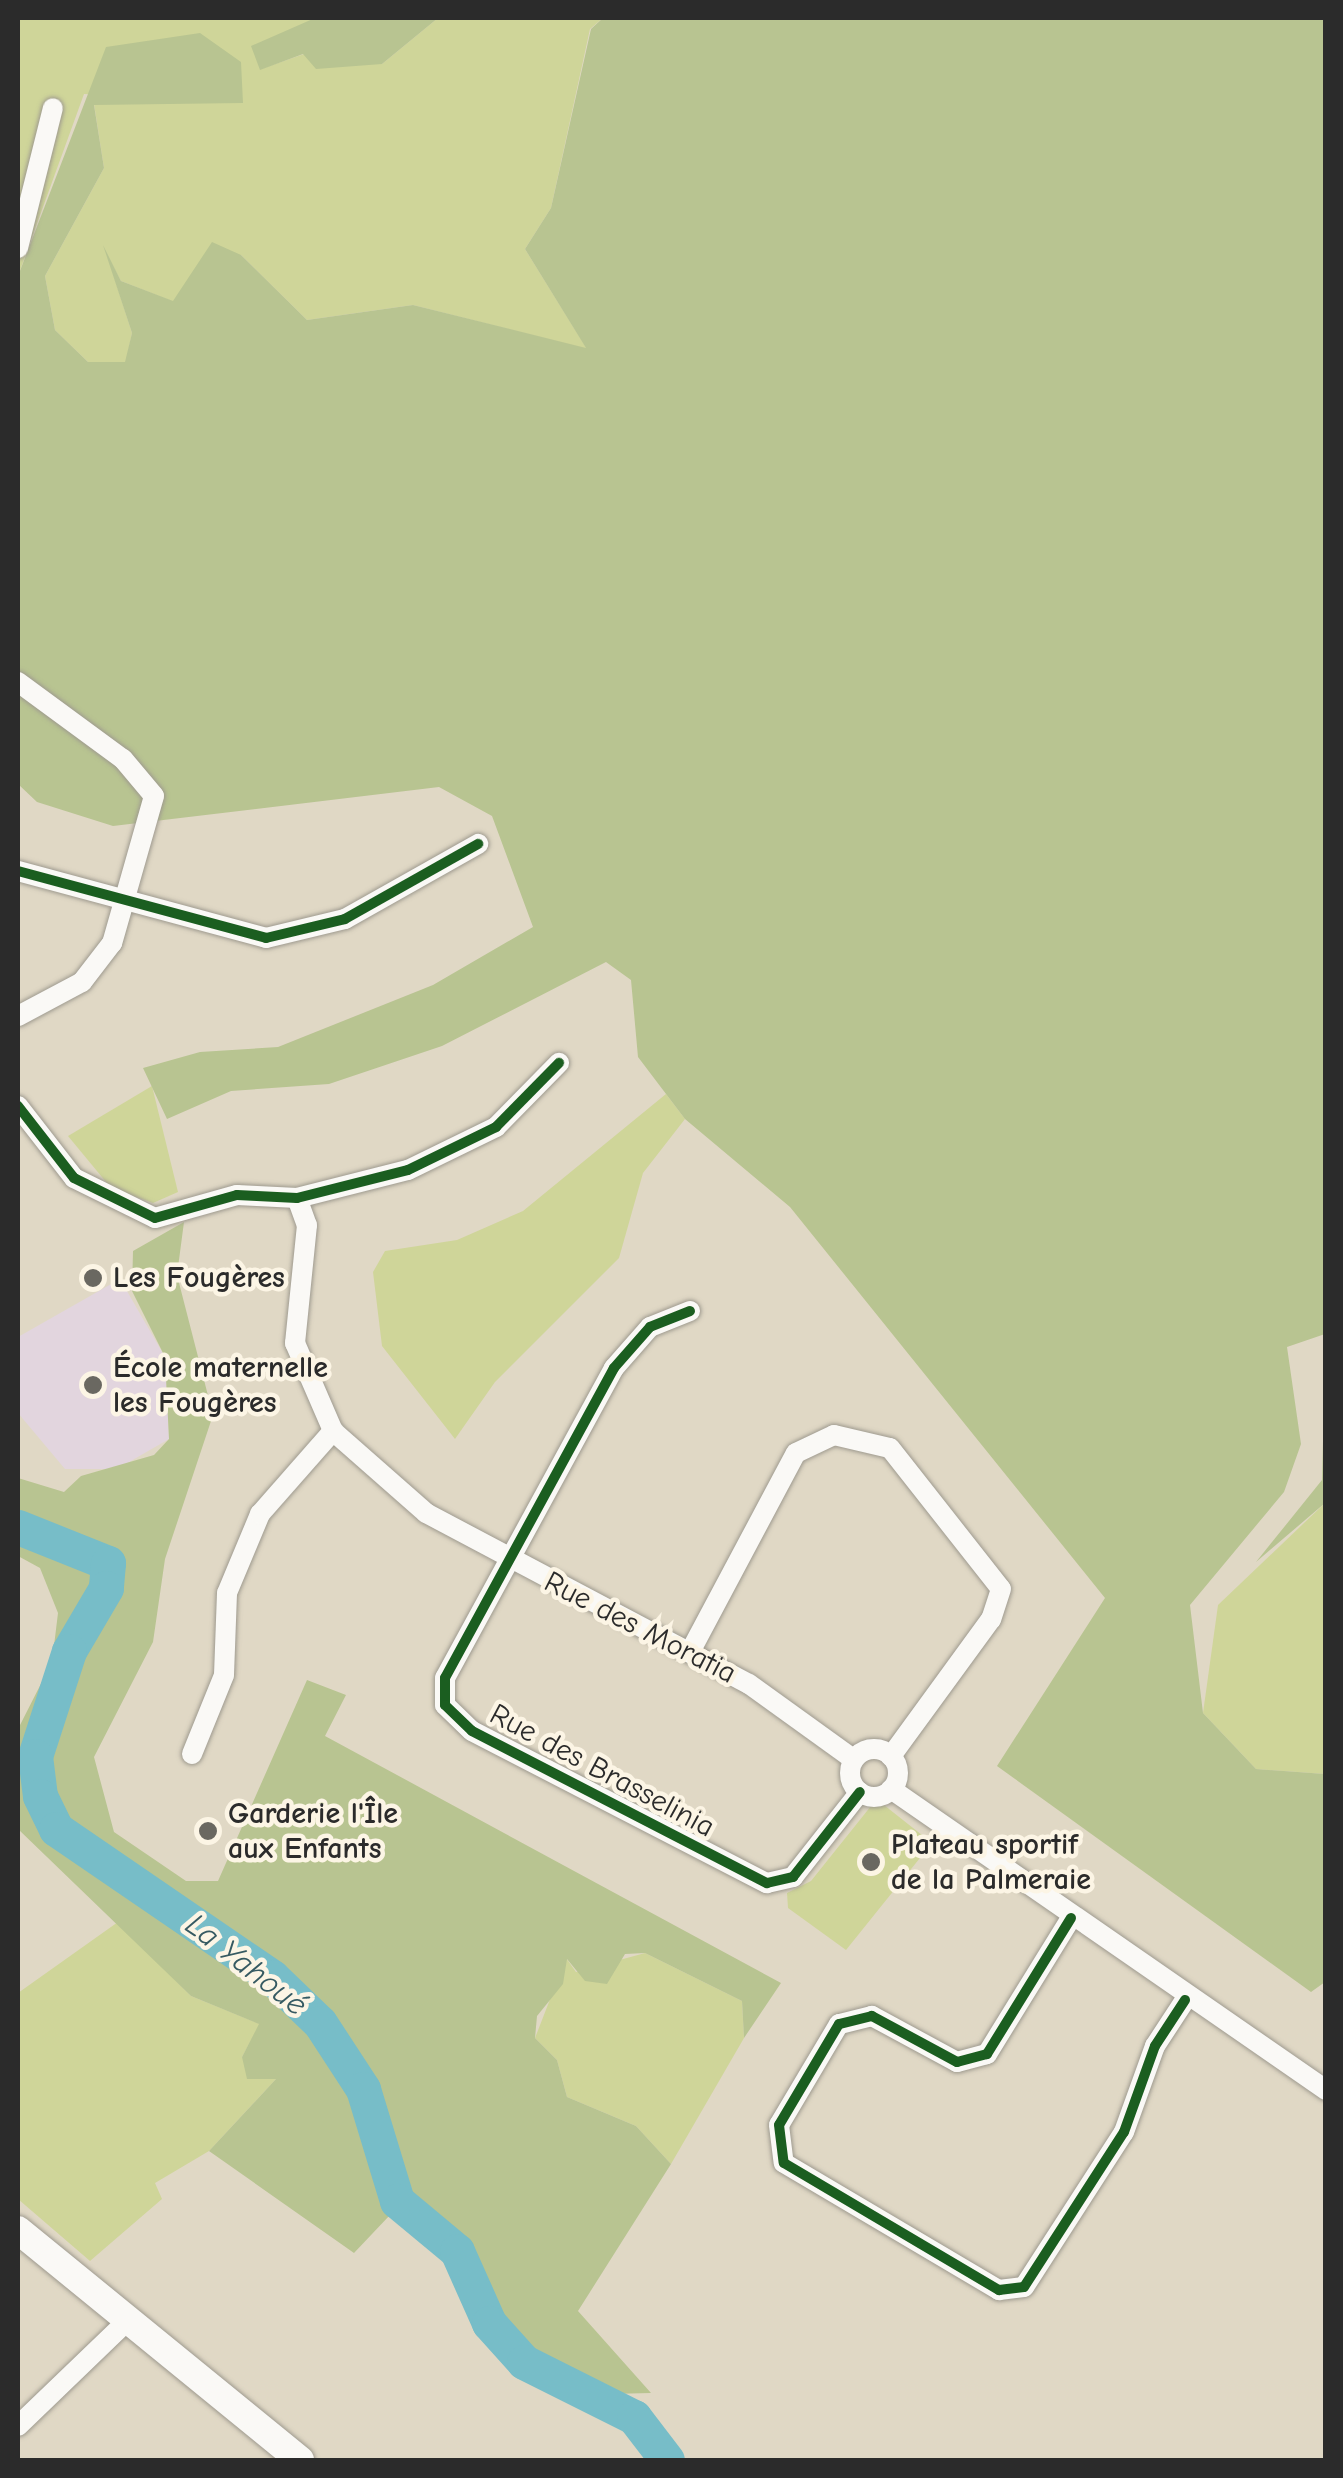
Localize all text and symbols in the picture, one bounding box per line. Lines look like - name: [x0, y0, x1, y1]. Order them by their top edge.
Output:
- place label: Les Fougères: [113, 1260, 285, 1296]
- marker: Les Fougères: [82, 1267, 104, 1289]
- place label: École maternelle les Fougères: [113, 1350, 328, 1420]
- marker: École maternelle les Fougères: [82, 1374, 104, 1396]
- street label: Rue des Moratia: [538, 1564, 742, 1692]
- street label: Rue des Brasselinia: [484, 1697, 720, 1845]
- place label: Garderie l'Île aux Enfants: [228, 1796, 398, 1866]
- marker: Garderie l'Île aux Enfants: [197, 1820, 219, 1842]
- place label: Plateau sportif de la Palmeraie: [891, 1827, 1091, 1898]
- marker: Plateau sportif de la Palmeraie: [860, 1851, 882, 1873]
- water label: La Yahoué: [178, 1906, 314, 2024]

